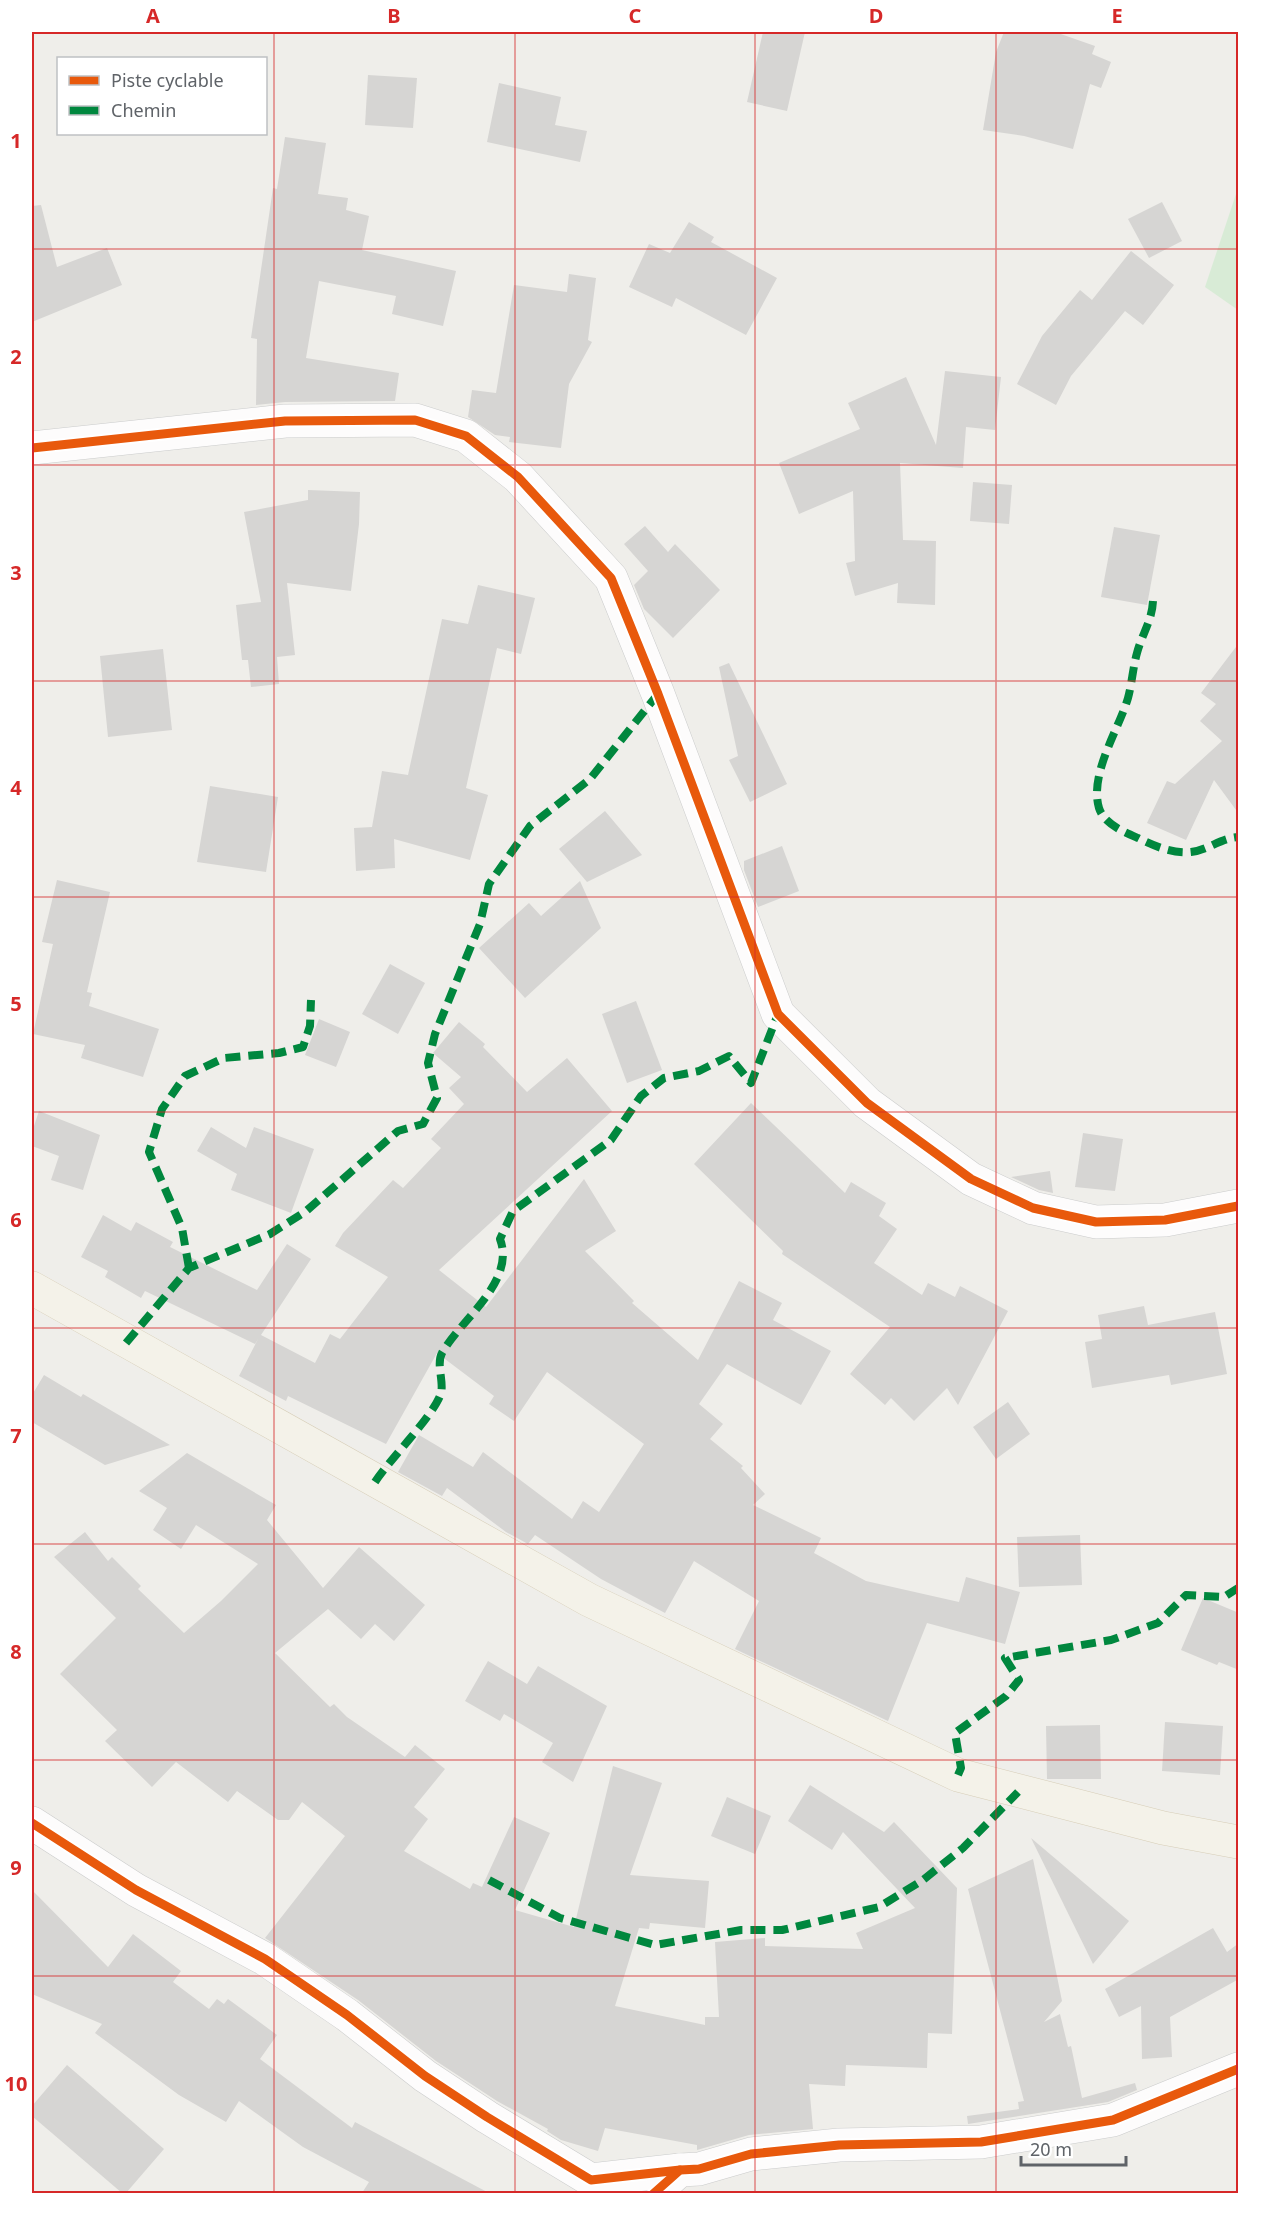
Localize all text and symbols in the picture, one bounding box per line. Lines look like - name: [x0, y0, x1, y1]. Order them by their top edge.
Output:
- text: A: [146, 2, 160, 29]
- text: B: [387, 2, 401, 29]
- text: C: [629, 2, 642, 29]
- text: D: [869, 2, 883, 29]
- text: E: [1111, 2, 1123, 29]
- legend: [57, 57, 267, 135]
- text: Piste cyclable: [111, 68, 224, 92]
- text: Chemin: [111, 98, 176, 122]
- text: 1: [10, 127, 22, 154]
- text: 2: [10, 343, 22, 370]
- text: 3: [10, 559, 22, 586]
- text: 4: [10, 774, 22, 801]
- text: 5: [10, 990, 22, 1017]
- text: 6: [10, 1206, 22, 1233]
- text: 7: [10, 1422, 22, 1449]
- text: 8: [10, 1638, 22, 1665]
- text: 9: [10, 1854, 22, 1881]
- text: 10: [5, 2070, 27, 2097]
- scale bar: [1021, 2129, 1126, 2167]
- text: 20 m: [1030, 2137, 1072, 2161]

